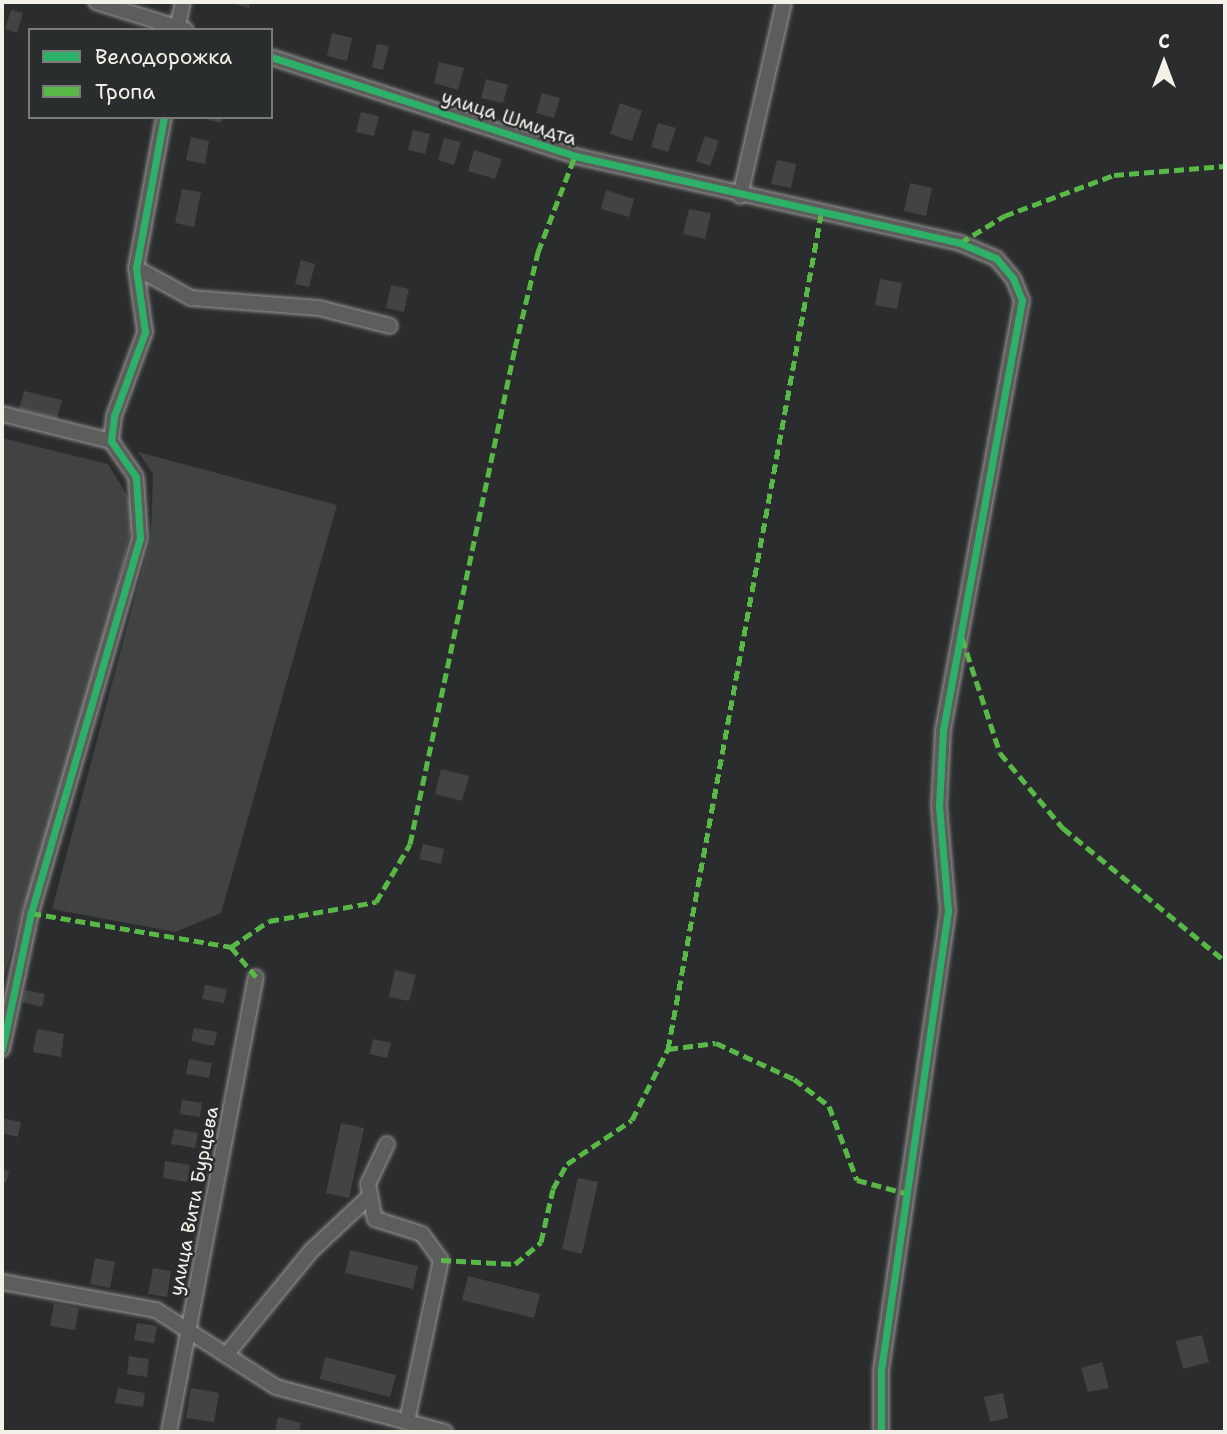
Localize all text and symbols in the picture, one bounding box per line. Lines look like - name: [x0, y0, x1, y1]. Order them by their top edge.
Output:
- legend: [28, 28, 273, 119]
- north arrow: [1129, 28, 1199, 98]
- text: С: [1158, 29, 1170, 54]
- text: Велодорожка: [95, 43, 232, 71]
- text: Тропа: [95, 78, 155, 106]
- street label: улица Шмидта: [439, 85, 579, 151]
- street label: улица Вити Бурцева: [164, 1104, 224, 1298]

